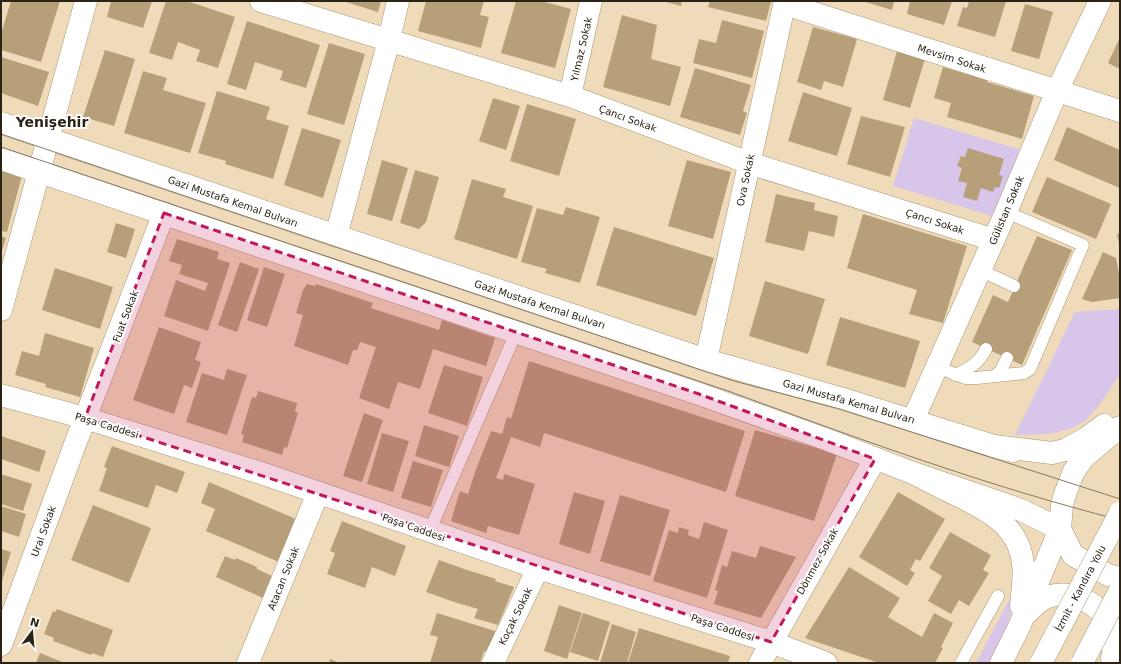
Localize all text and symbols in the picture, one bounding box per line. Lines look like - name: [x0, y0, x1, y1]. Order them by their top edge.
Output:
- street label: Yılmaz Sokak: [568, 16, 594, 83]
- street label: Mevsim Sokak: [916, 42, 988, 75]
- street label: Çancı Sokak: [597, 103, 659, 134]
- district label: Yenişehir: [15, 114, 88, 130]
- street label: Ova Sokak: [735, 153, 756, 207]
- street label: Gazi Mustafa Kemal Bulvarı: [166, 174, 299, 229]
- street label: Gülistan Sokak: [987, 174, 1026, 247]
- street label: Çancı Sokak: [904, 207, 966, 236]
- street label: Gazi Mustafa Kemal Bulvarı: [473, 278, 607, 331]
- street label: Fuat Sokak: [111, 288, 140, 344]
- street label: Gazi Mustafa Kemal Bulvarı: [781, 377, 916, 426]
- street label: Paşa Caddesi: [74, 411, 140, 440]
- street label: Ural Sokak: [29, 504, 58, 558]
- street label: Paşa Caddesi: [381, 512, 447, 543]
- street label: Dönmez Sokak: [795, 526, 840, 596]
- street label: İzmit - Kandıra Yolu: [1052, 543, 1108, 633]
- street label: Atacan Sokak: [266, 544, 301, 612]
- street label: Koçak Sokak: [497, 585, 534, 647]
- north arrow: [12, 612, 52, 652]
- street label: Paşa Caddesi: [690, 612, 756, 643]
- text: N: [28, 615, 41, 630]

